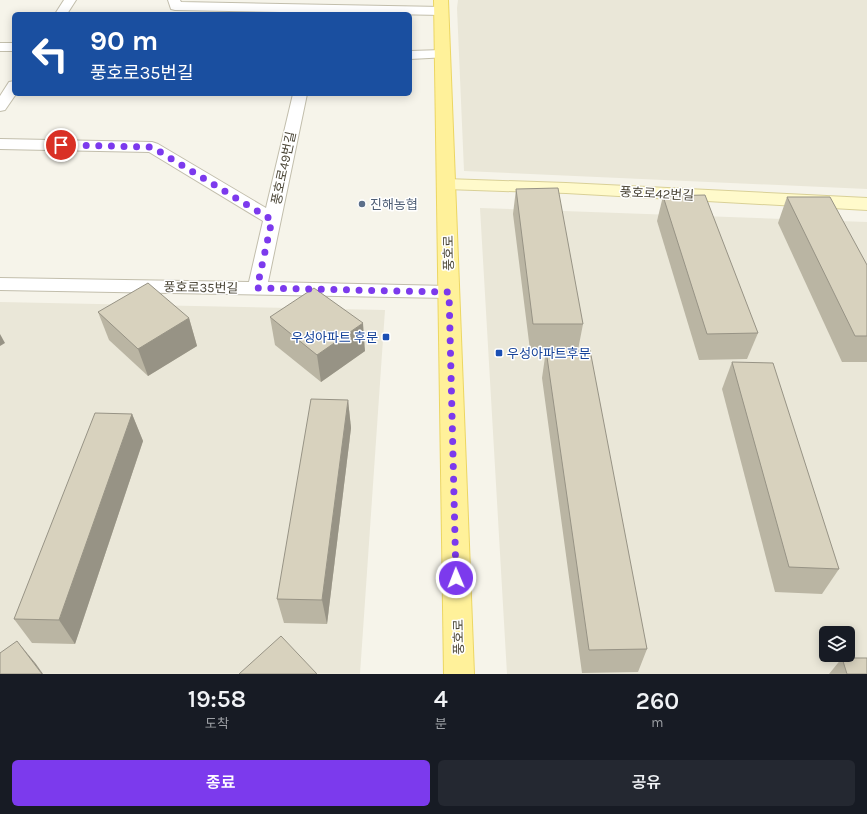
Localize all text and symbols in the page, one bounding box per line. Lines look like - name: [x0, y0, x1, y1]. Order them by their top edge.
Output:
- text: 90 m: [90, 24, 158, 57]
- icon: left: [24, 28, 76, 80]
- text: 풍호로35번길: [90, 62, 194, 84]
- pin: [44, 128, 78, 162]
- street label: 풍호로49번길: [268, 130, 299, 206]
- icon: arrive: [50, 134, 72, 156]
- street label: 풍호로42번길: [619, 184, 695, 203]
- place label: 진해농협: [370, 197, 418, 212]
- marker: 진해농협: [357, 199, 367, 209]
- street label: 풍호로: [441, 235, 456, 271]
- street label: 풍호로35번길: [163, 279, 239, 296]
- place label: 우성아파트 후문: [291, 330, 378, 345]
- marker: 우성아파트 후문: [381, 332, 391, 342]
- place label: 우성아파트후문: [507, 346, 591, 361]
- marker: 우성아파트후문: [494, 348, 504, 358]
- position arrow: [435, 557, 477, 599]
- street label: 풍호로: [451, 619, 466, 655]
- map controls: [819, 626, 855, 662]
- button: layers: [819, 626, 855, 662]
- text: 19:58: [188, 685, 246, 713]
- text: 4: [434, 685, 448, 713]
- text: 260: [636, 687, 679, 715]
- text: m: [651, 715, 663, 730]
- text: 도착: [205, 716, 229, 731]
- text: 분: [435, 716, 447, 731]
- button: 종료: [12, 760, 430, 806]
- button: 공유: [438, 760, 855, 806]

